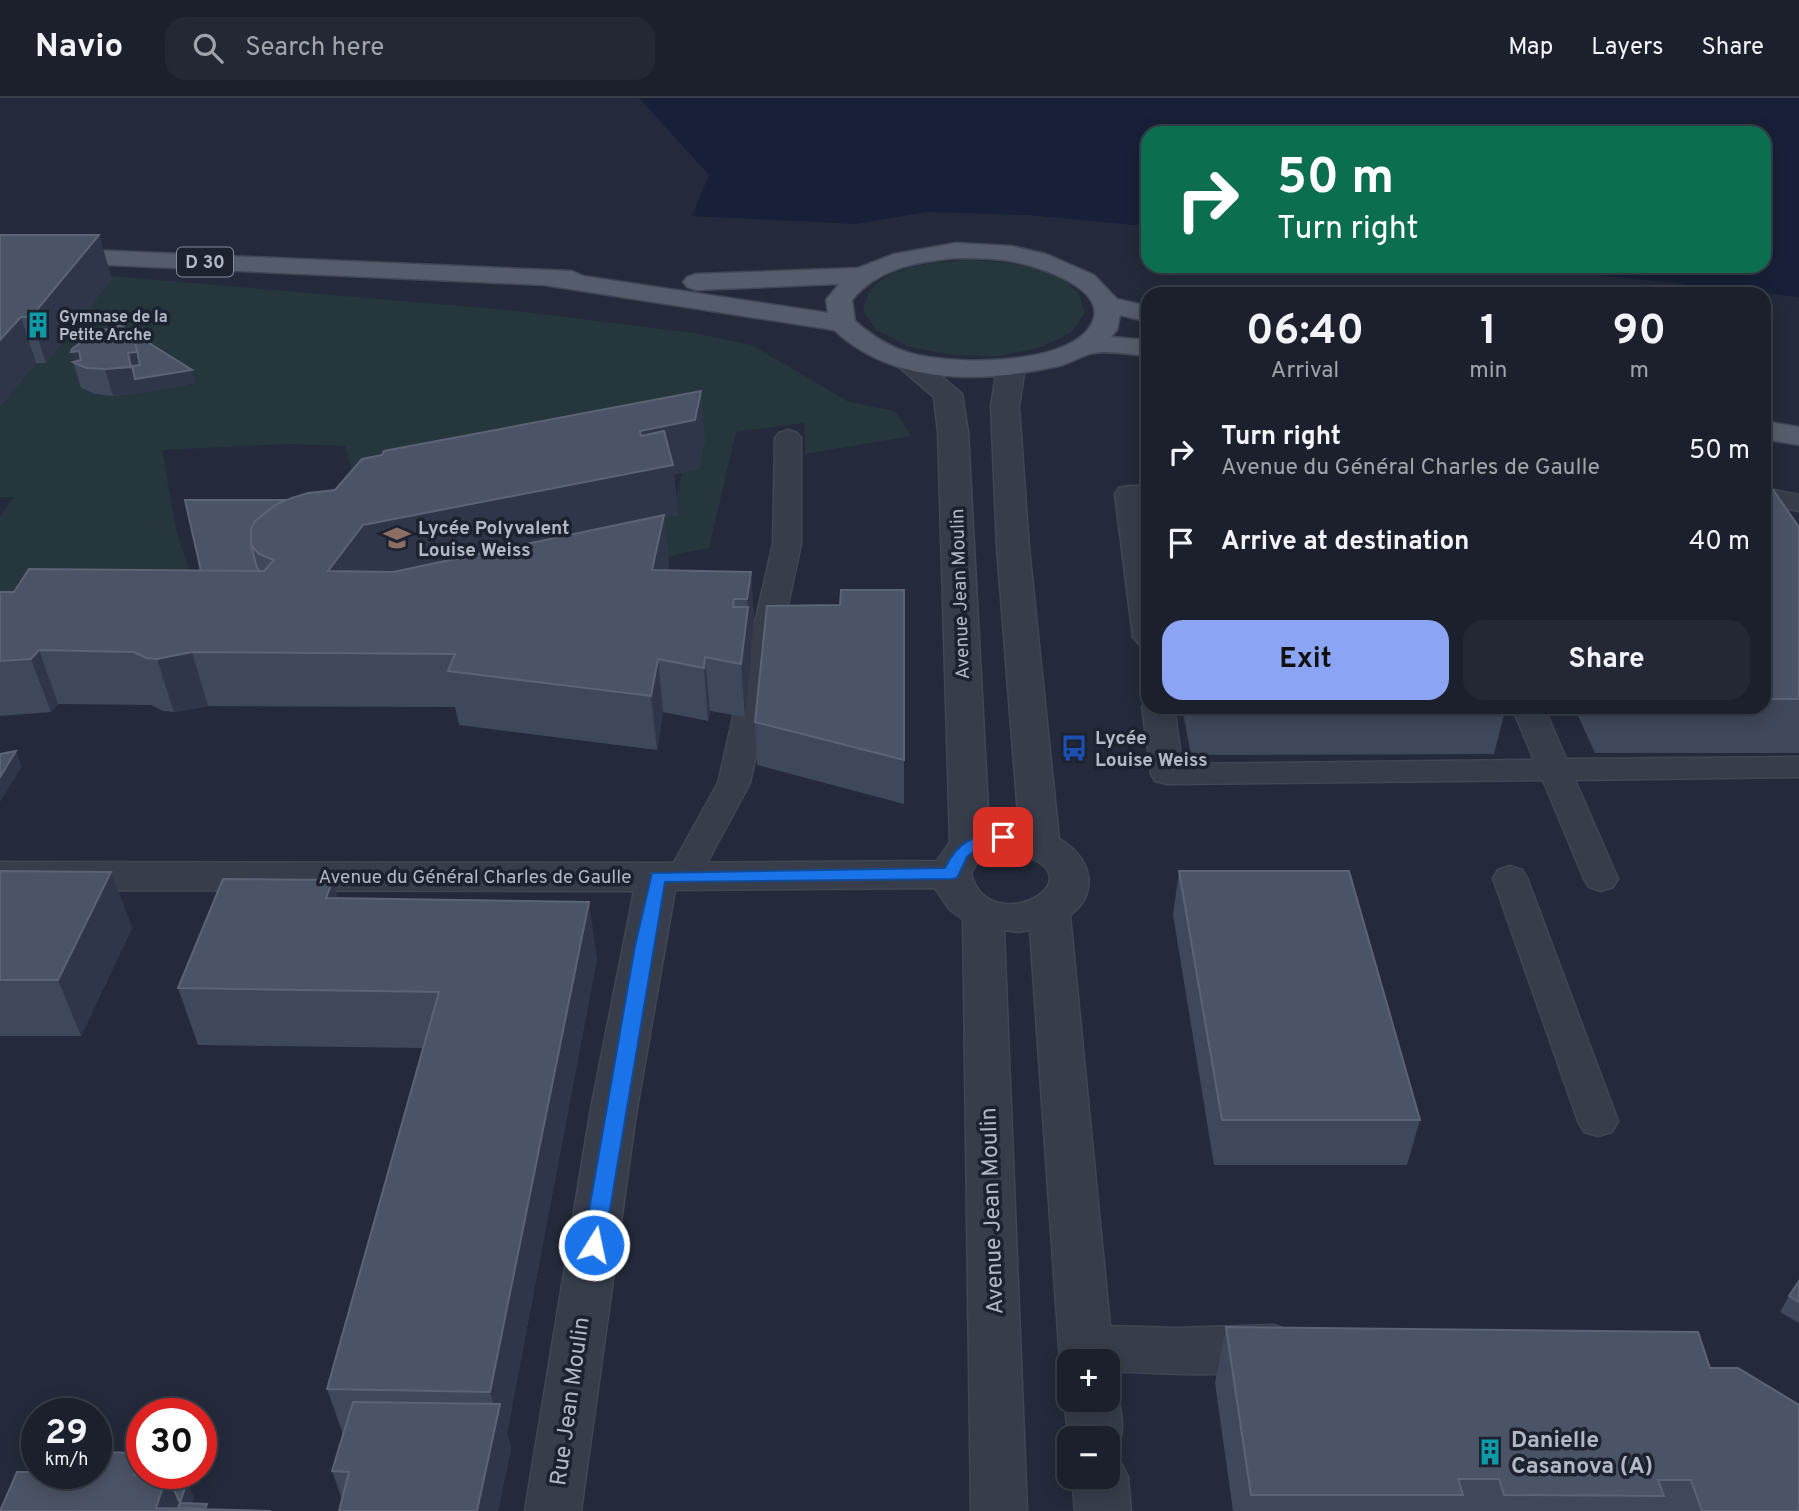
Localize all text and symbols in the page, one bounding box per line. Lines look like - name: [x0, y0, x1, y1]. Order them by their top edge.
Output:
- search box: [165, 17, 655, 80]
- text: Navio: [35, 27, 123, 69]
- icon: search: [189, 29, 227, 67]
- text: Search here: [245, 32, 384, 65]
- text: Map: [1508, 33, 1553, 63]
- text: Layers: [1591, 33, 1663, 63]
- text: Share: [1701, 33, 1764, 63]
- text: 50 m: [1277, 149, 1394, 211]
- icon: right: [1162, 154, 1253, 245]
- text: Turn right: [1277, 210, 1419, 250]
- road number: D 30: [177, 247, 233, 276]
- text: 06:40: [1246, 306, 1364, 359]
- text: 1: [1480, 306, 1497, 359]
- text: 90: [1612, 306, 1666, 359]
- place label: Gymnase de la Petite Arche: [59, 308, 168, 346]
- building icon: Gymnase de la Petite Arche: [23, 310, 53, 340]
- text: Arrival: [1271, 357, 1339, 386]
- text: min: [1469, 357, 1507, 386]
- text: m: [1629, 357, 1649, 386]
- text: Turn right: [1221, 421, 1341, 454]
- icon: right: [1162, 433, 1200, 471]
- text: 50 m: [1689, 435, 1750, 468]
- text: Avenue du Général Charles de Gaulle: [1221, 454, 1600, 483]
- street label: Avenue Jean Moulin: [946, 508, 976, 680]
- place label: Lycée Polyvalent Louise Weiss: [418, 517, 570, 563]
- school or university icon: Lycée Polyvalent Louise Weiss: [382, 523, 412, 553]
- icon: arrive: [1162, 524, 1200, 562]
- text: Arrive at destination: [1221, 526, 1469, 559]
- text: 40 m: [1689, 526, 1750, 559]
- button: Exit: [1162, 620, 1449, 700]
- button: Share: [1463, 620, 1750, 700]
- place label: Lycée Louise Weiss: [1095, 727, 1208, 773]
- bus stop icon: Lycée Louise Weiss: [1059, 733, 1089, 763]
- pin: [973, 807, 1033, 867]
- icon: arrive: [984, 818, 1022, 856]
- street label: Avenue du Général Charles de Gaulle: [318, 866, 632, 890]
- street label: Avenue Jean Moulin: [975, 1107, 1012, 1315]
- position arrow: [557, 1208, 631, 1282]
- street label: Rue Jean Moulin: [545, 1315, 598, 1488]
- map controls: [1057, 1349, 1120, 1489]
- button: +: [1057, 1349, 1120, 1412]
- speed limit sign: 30: [126, 1398, 217, 1489]
- text: 29: [45, 1412, 88, 1456]
- button: −: [1057, 1426, 1120, 1489]
- place label: Danielle Casanova (A): [1511, 1427, 1653, 1482]
- building icon: Danielle Casanova (A): [1475, 1437, 1505, 1467]
- text: km/h: [45, 1449, 88, 1472]

